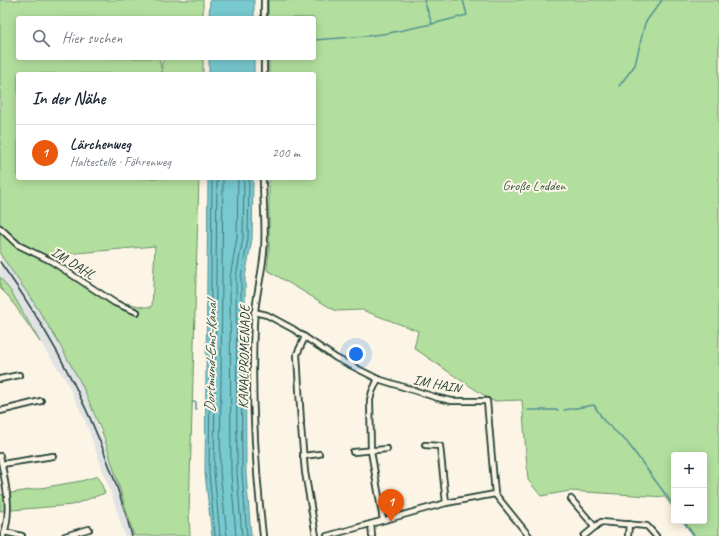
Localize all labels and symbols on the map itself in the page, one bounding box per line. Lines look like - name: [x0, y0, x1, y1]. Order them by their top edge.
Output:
- park label: Große Lodden: [502, 177, 566, 194]
- street label: IM DAHL: [48, 243, 99, 284]
- water label: Dortmund-Ems-Kanal: [201, 296, 222, 413]
- street label: KANALPROMENADE: [235, 303, 253, 409]
- your location: [346, 344, 366, 364]
- street label: IM HAIN: [412, 371, 464, 397]
- pin: 1: [378, 489, 404, 522]

